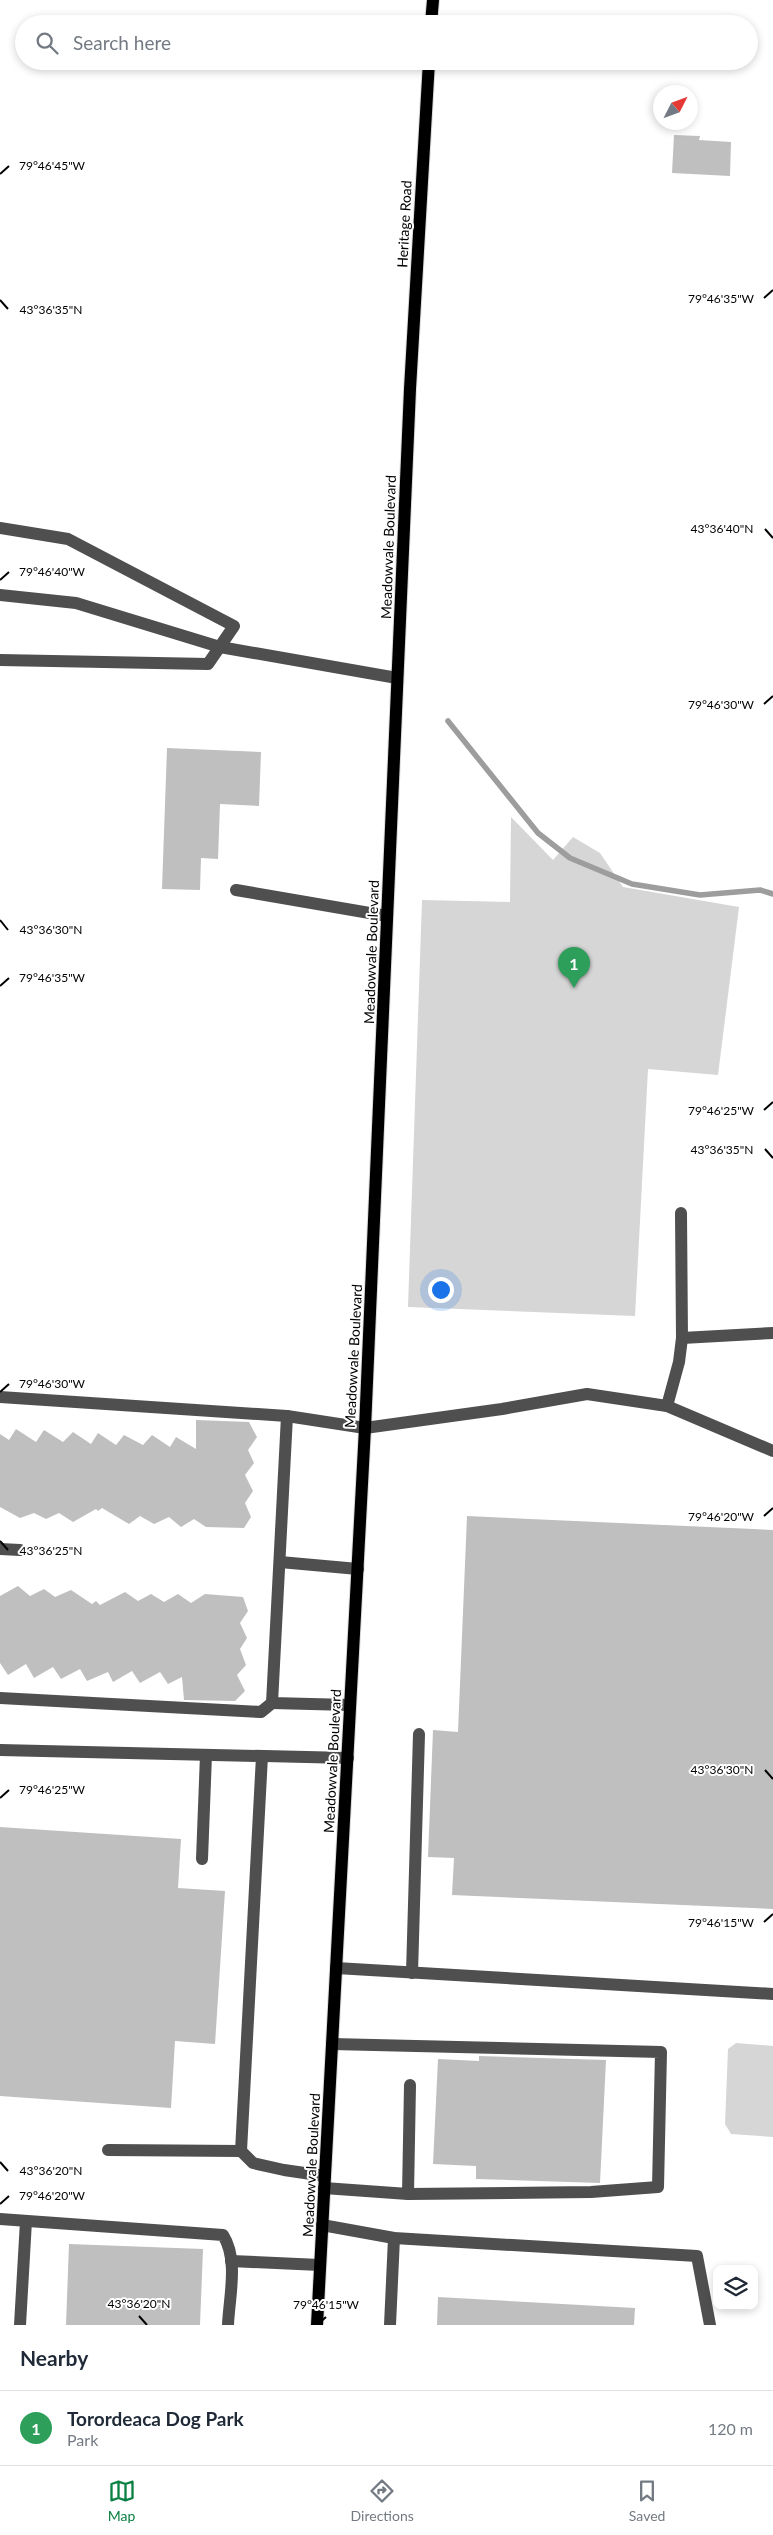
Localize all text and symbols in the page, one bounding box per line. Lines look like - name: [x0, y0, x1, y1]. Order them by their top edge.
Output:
- search box: [15, 15, 758, 70]
- icon: search: [33, 29, 61, 57]
- text: Search here: [73, 31, 171, 54]
- north arrow: [653, 85, 698, 130]
- text: 79°46'45"W: [19, 158, 86, 173]
- street label: Heritage Road: [393, 180, 415, 268]
- text: 79°46'35"W: [688, 291, 755, 306]
- text: 43°36'35"N: [20, 302, 82, 317]
- street label: Meadowvale Boulevard: [377, 475, 399, 619]
- text: 43°36'40"N: [691, 521, 753, 536]
- text: 79°46'40"W: [19, 564, 86, 579]
- text: 79°46'30"W: [688, 697, 755, 712]
- street label: Meadowvale Boulevard: [360, 880, 382, 1024]
- text: 43°36'30"N: [20, 922, 82, 937]
- pin: 1: [558, 947, 590, 988]
- text: 79°46'35"W: [19, 970, 86, 985]
- text: 79°46'25"W: [688, 1103, 755, 1118]
- text: 43°36'35"N: [691, 1142, 753, 1157]
- your location: [428, 1277, 454, 1303]
- street label: Meadowvale Boulevard: [341, 1284, 365, 1428]
- text: 79°46'30"W: [19, 1376, 86, 1391]
- text: 79°46'20"W: [688, 1509, 755, 1524]
- text: 43°36'25"N: [20, 1543, 82, 1558]
- street label: Meadowvale Boulevard: [320, 1689, 344, 1833]
- text: 43°36'30"N: [691, 1762, 753, 1777]
- text: 79°46'25"W: [19, 1782, 86, 1797]
- text: 79°46'15"W: [688, 1915, 755, 1930]
- street label: Meadowvale Boulevard: [299, 2093, 323, 2237]
- text: 43°36'20"N: [20, 2163, 82, 2178]
- text: 79°46'20"W: [19, 2188, 86, 2203]
- map controls: [713, 2265, 758, 2310]
- button: layers: [713, 2265, 758, 2310]
- text: 43°36'20"N: [108, 2296, 170, 2311]
- text: 79°46'15"W: [293, 2297, 360, 2312]
- text: Nearby: [20, 2345, 88, 2370]
- text: Torordeaca Dog Park: [67, 2407, 244, 2430]
- text: 1: [31, 2419, 41, 2438]
- text: 120 m: [708, 2419, 753, 2438]
- text: Park: [67, 2430, 98, 2449]
- tab: Map: [108, 2477, 136, 2524]
- tab: Directions: [351, 2477, 414, 2524]
- tab: Saved: [629, 2477, 665, 2524]

